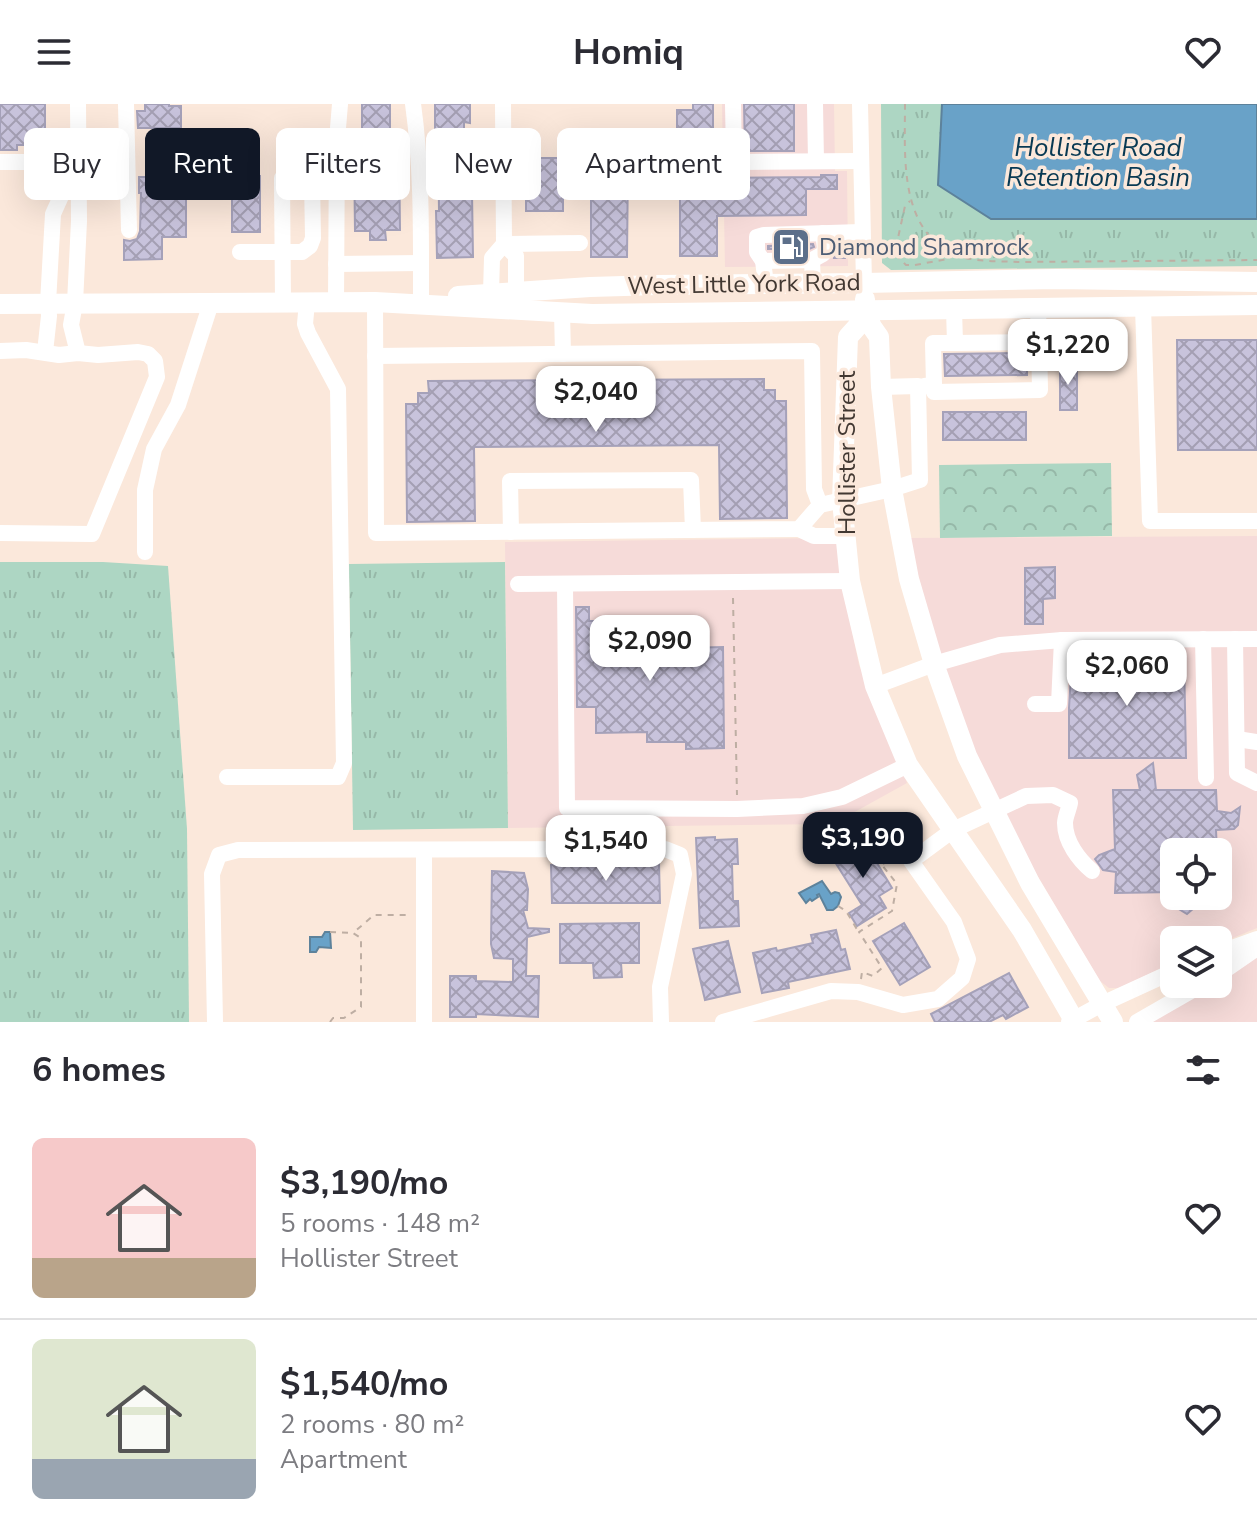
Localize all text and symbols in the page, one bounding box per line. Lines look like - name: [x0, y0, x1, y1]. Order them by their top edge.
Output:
- text: Homiq: [573, 28, 684, 77]
- icon: menu: [32, 30, 76, 74]
- icon: heart: [1181, 30, 1225, 74]
- chip: Buy: [24, 128, 129, 200]
- chip: Rent: [145, 128, 260, 200]
- chip: Filters: [276, 128, 410, 200]
- chip: New: [426, 128, 541, 200]
- chip: Apartment: [557, 128, 750, 200]
- water label: Hollister Road Retention Basin: [1006, 130, 1190, 195]
- fuel station icon: Diamond Shamrock: [770, 226, 812, 268]
- place label: Diamond Shamrock: [819, 231, 1030, 263]
- street label: West Little York Road: [627, 266, 861, 302]
- pin: $1,220: [1003, 319, 1133, 387]
- text: $1,220: [1026, 327, 1110, 362]
- pin: $2,040: [531, 366, 661, 434]
- street label: Hollister Street: [831, 370, 863, 535]
- text: $2,040: [554, 374, 638, 409]
- pin: $2,090: [585, 615, 715, 683]
- text: $2,090: [608, 623, 692, 658]
- pin: $2,060: [1062, 640, 1192, 708]
- text: $2,060: [1085, 648, 1169, 683]
- pin: $3,190: [798, 812, 928, 880]
- pin: $1,540: [541, 815, 671, 883]
- text: $3,190: [821, 820, 905, 855]
- text: $1,540: [564, 823, 648, 858]
- map controls: [1160, 838, 1232, 998]
- button: locate: [1160, 838, 1232, 910]
- button: layers: [1160, 926, 1232, 998]
- text: 6 homes: [32, 1047, 166, 1093]
- icon: filters: [1181, 1048, 1225, 1092]
- text: $3,190/mo: [280, 1160, 448, 1206]
- icon: home: [96, 1170, 192, 1266]
- icon: heart: [1181, 1196, 1225, 1240]
- text: 5 rooms · 148 m²: [280, 1206, 480, 1241]
- text: Hollister Street: [280, 1241, 458, 1276]
- text: $1,540/mo: [280, 1361, 448, 1407]
- icon: home: [96, 1371, 192, 1467]
- icon: heart: [1181, 1397, 1225, 1441]
- text: 2 rooms · 80 m²: [280, 1407, 464, 1442]
- text: Apartment: [280, 1442, 407, 1477]

